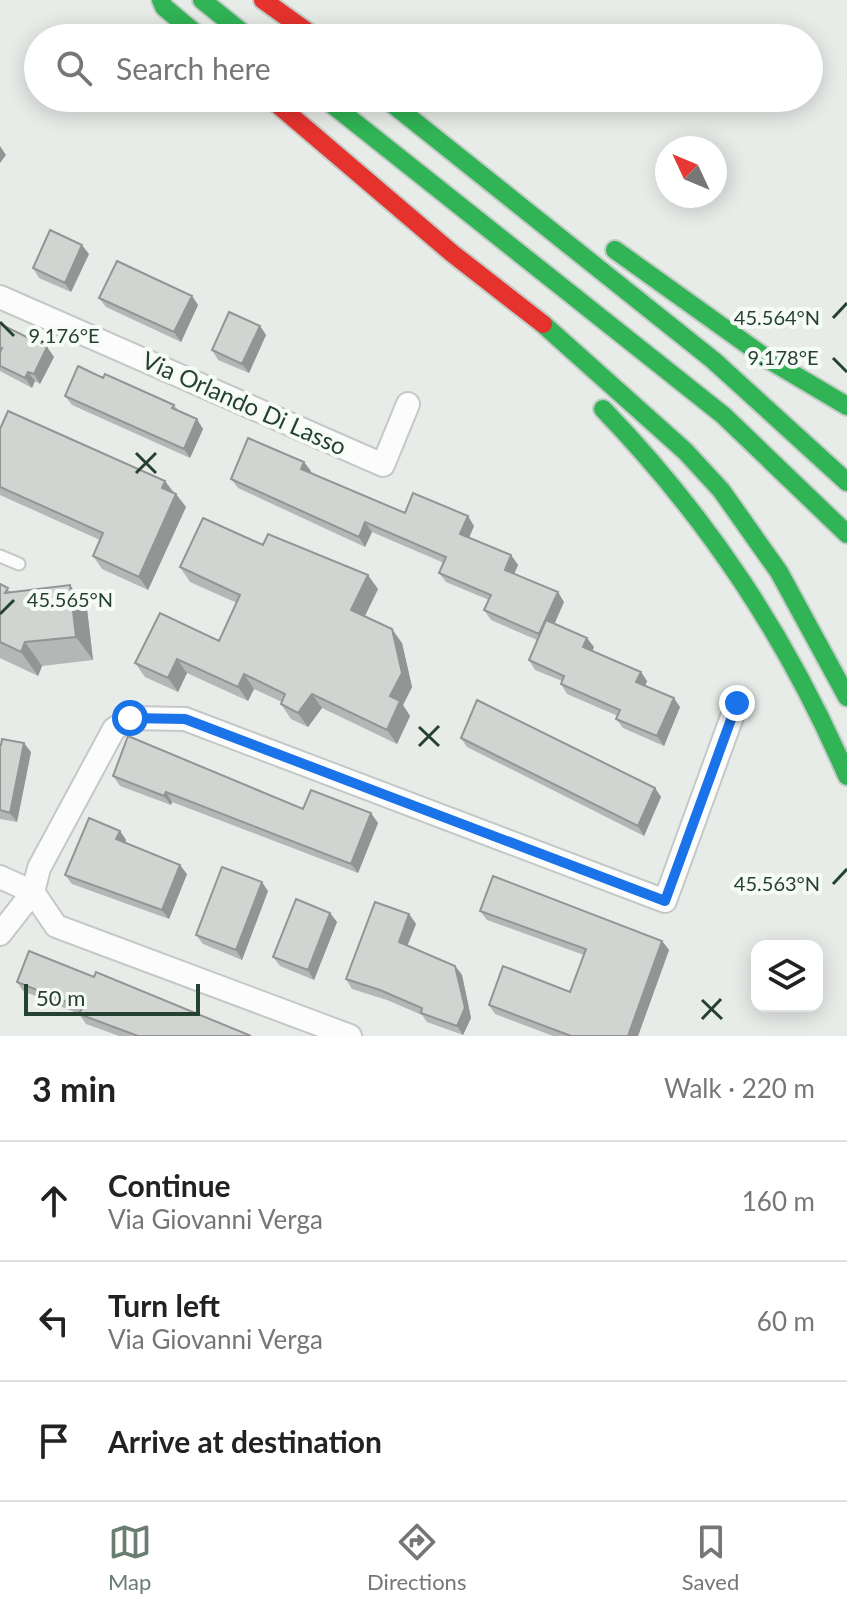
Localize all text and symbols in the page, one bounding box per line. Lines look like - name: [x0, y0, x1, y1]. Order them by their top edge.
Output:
- search box: [24, 24, 823, 112]
- icon: search: [52, 46, 96, 90]
- text: Search here: [116, 50, 271, 86]
- north arrow: [655, 136, 727, 208]
- text: 45.564°N: [734, 305, 820, 329]
- text: 9.176°E: [29, 323, 99, 347]
- street label: Via Orlando Di Lasso: [138, 345, 351, 461]
- text: 9.178°E: [748, 345, 818, 369]
- text: 45.565°N: [27, 587, 113, 611]
- route end: [719, 685, 755, 721]
- route start: [112, 700, 148, 736]
- text: 45.563°N: [734, 871, 820, 895]
- map controls: [751, 940, 823, 1012]
- button: layers: [751, 940, 823, 1012]
- scale bar: [24, 980, 200, 1016]
- text: 50 m: [36, 984, 85, 1011]
- text: 3 min: [32, 1068, 116, 1109]
- text: Walk · 220 m: [664, 1072, 815, 1104]
- text: Continue: [108, 1167, 231, 1203]
- icon: ahead: [32, 1179, 76, 1223]
- text: 160 m: [742, 1185, 815, 1217]
- text: Via Giovanni Verga: [108, 1203, 323, 1235]
- text: Turn left: [108, 1287, 220, 1323]
- icon: left: [32, 1299, 76, 1343]
- text: 60 m: [757, 1305, 815, 1337]
- text: Via Giovanni Verga: [108, 1323, 323, 1355]
- icon: arrive: [32, 1419, 76, 1463]
- text: Arrive at destination: [108, 1423, 382, 1459]
- tab: Map: [108, 1520, 152, 1595]
- tab: Directions: [367, 1520, 466, 1595]
- tab: Saved: [682, 1520, 739, 1595]

